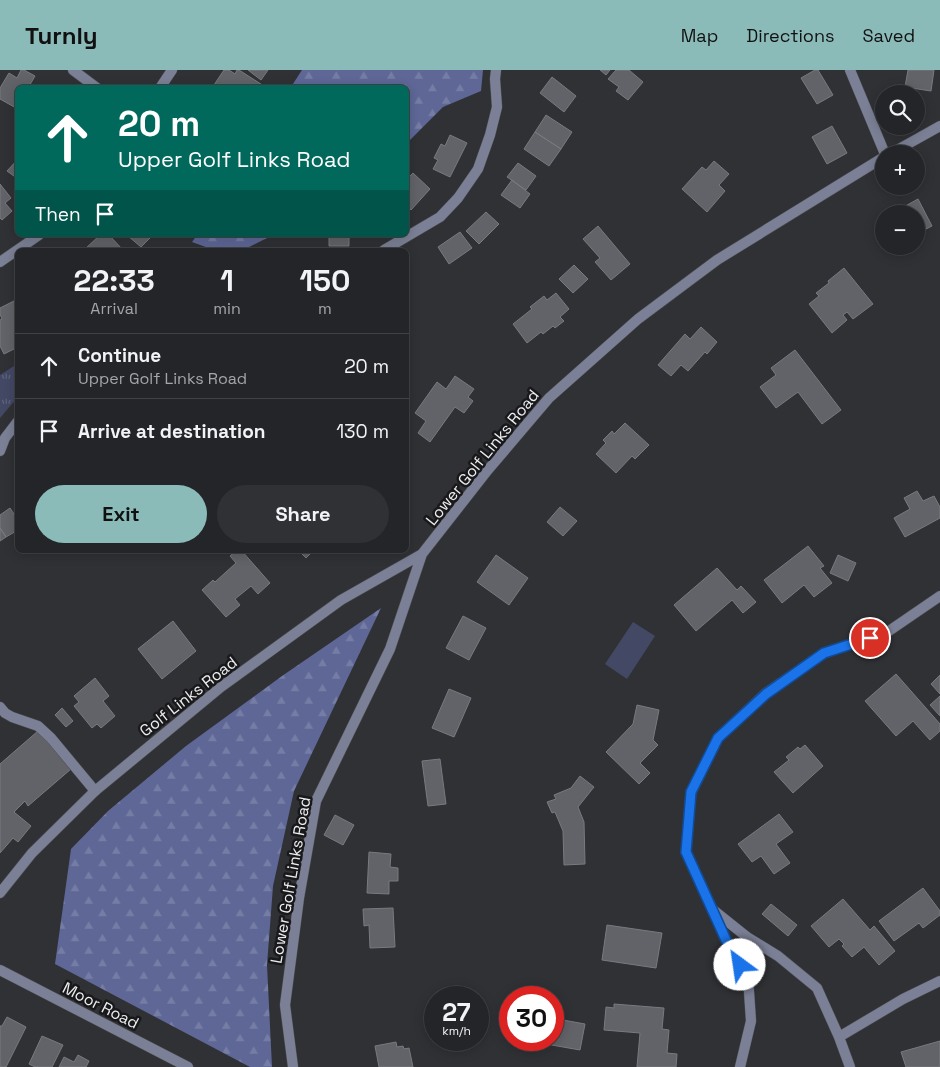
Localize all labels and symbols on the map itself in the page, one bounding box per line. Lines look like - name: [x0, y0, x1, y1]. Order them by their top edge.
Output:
- street label: Lower Golf Links Road: [421, 385, 544, 530]
- pin: [849, 617, 891, 659]
- street label: Golf Links Road: [135, 652, 241, 741]
- street label: Lower Golf Links Road: [265, 795, 316, 965]
- position arrow: [713, 938, 765, 990]
- street label: Moor Road: [59, 977, 143, 1034]
- speed limit sign: 30: [499, 986, 564, 1051]

